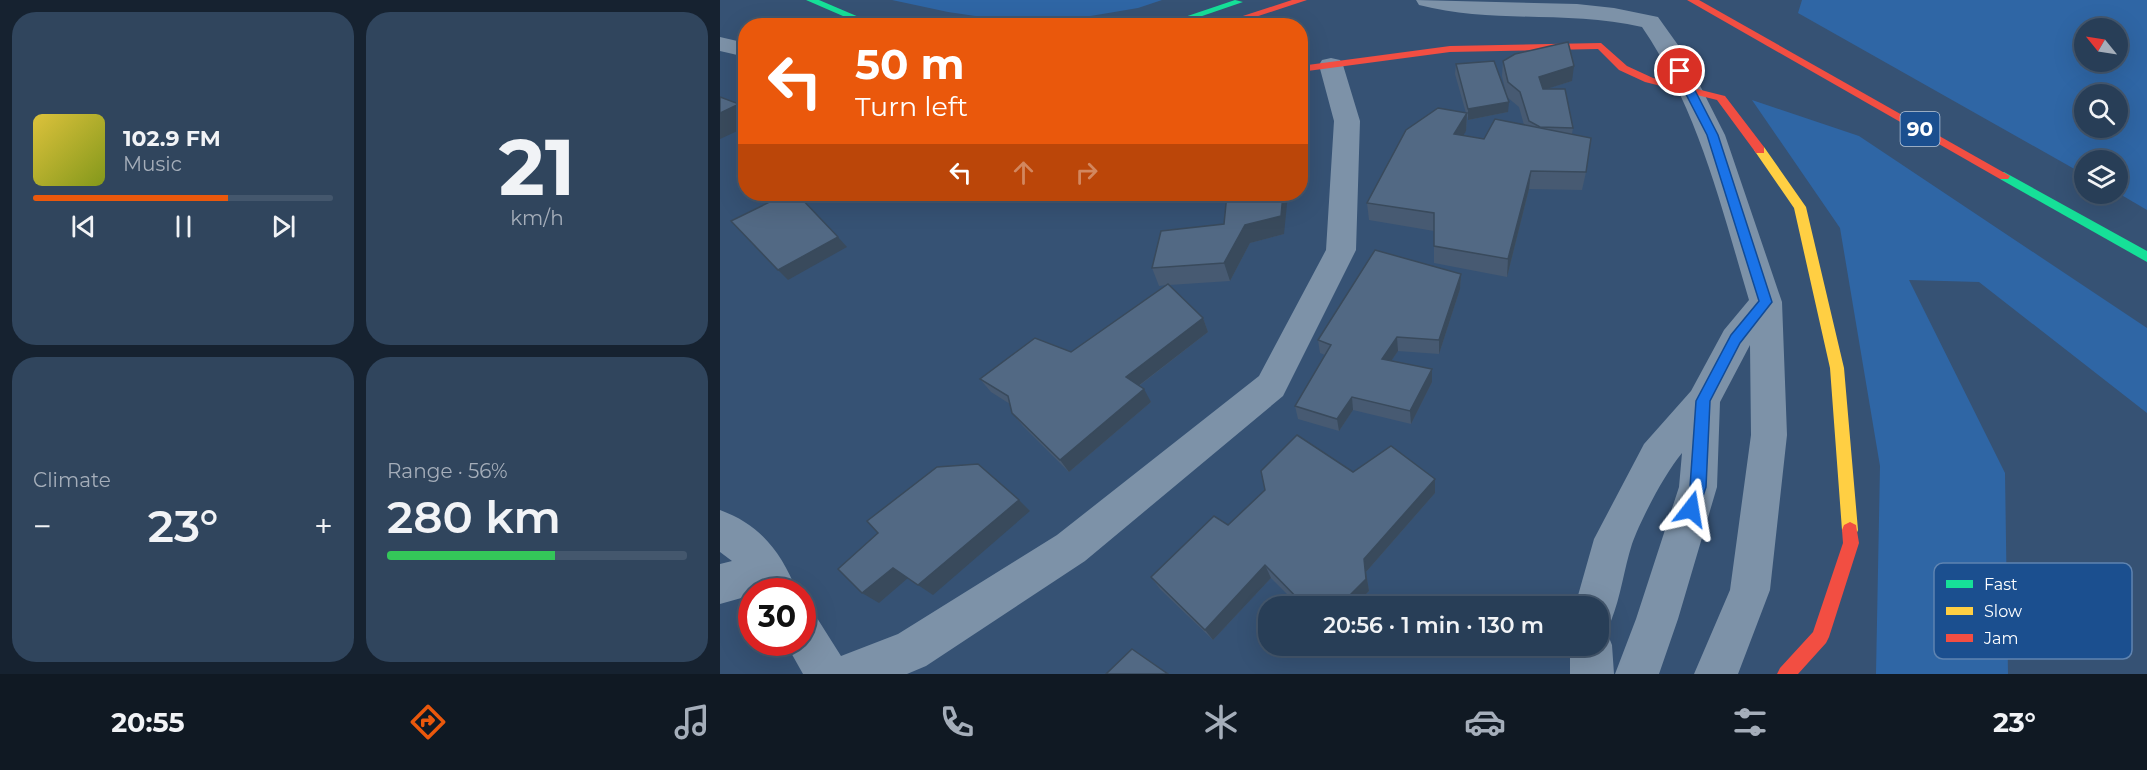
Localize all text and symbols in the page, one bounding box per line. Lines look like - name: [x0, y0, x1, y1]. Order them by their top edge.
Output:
- north arrow: [2074, 18, 2128, 72]
- map controls: [2074, 18, 2128, 204]
- text: 50 m: [855, 38, 964, 90]
- icon: left: [756, 42, 834, 120]
- pin: [1654, 45, 1705, 96]
- icon: arrive: [1663, 54, 1696, 87]
- button: search: [2074, 84, 2128, 138]
- text: Turn left: [855, 90, 968, 123]
- road number: 90: [1900, 112, 1940, 146]
- text: 21: [499, 119, 575, 215]
- text: 102.9 FM: [123, 125, 221, 152]
- button: layers: [2074, 150, 2128, 204]
- text: Music: [123, 152, 182, 176]
- icon: left: [944, 156, 977, 189]
- icon: ahead: [1007, 156, 1040, 189]
- icon: right: [1070, 156, 1103, 189]
- text: km/h: [510, 206, 564, 230]
- icon: previous: [67, 210, 100, 243]
- icon: pause: [167, 210, 200, 243]
- icon: next: [267, 210, 300, 243]
- text: Range · 56%: [387, 459, 508, 483]
- text: Climate: [33, 468, 111, 492]
- position arrow: [1659, 477, 1723, 541]
- text: 280 km: [387, 489, 561, 544]
- text: 23°: [148, 498, 218, 553]
- text: −: [33, 506, 52, 546]
- text: +: [314, 506, 333, 546]
- legend: [1934, 563, 2132, 659]
- text: Fast: [1984, 575, 2018, 594]
- speed limit sign: 30: [738, 578, 816, 656]
- text: Slow: [1984, 602, 2022, 621]
- text: 20:56 · 1 min · 130 m: [1323, 612, 1544, 639]
- text: Jam: [1983, 629, 2018, 648]
- icon: directions: [407, 701, 449, 743]
- icon: music: [671, 701, 713, 743]
- icon: phone: [936, 701, 978, 743]
- icon: climate: [1200, 701, 1242, 743]
- icon: car: [1464, 701, 1506, 743]
- icon: filters: [1729, 701, 1771, 743]
- text: 20:55: [111, 706, 185, 739]
- text: 23°: [1993, 706, 2036, 739]

